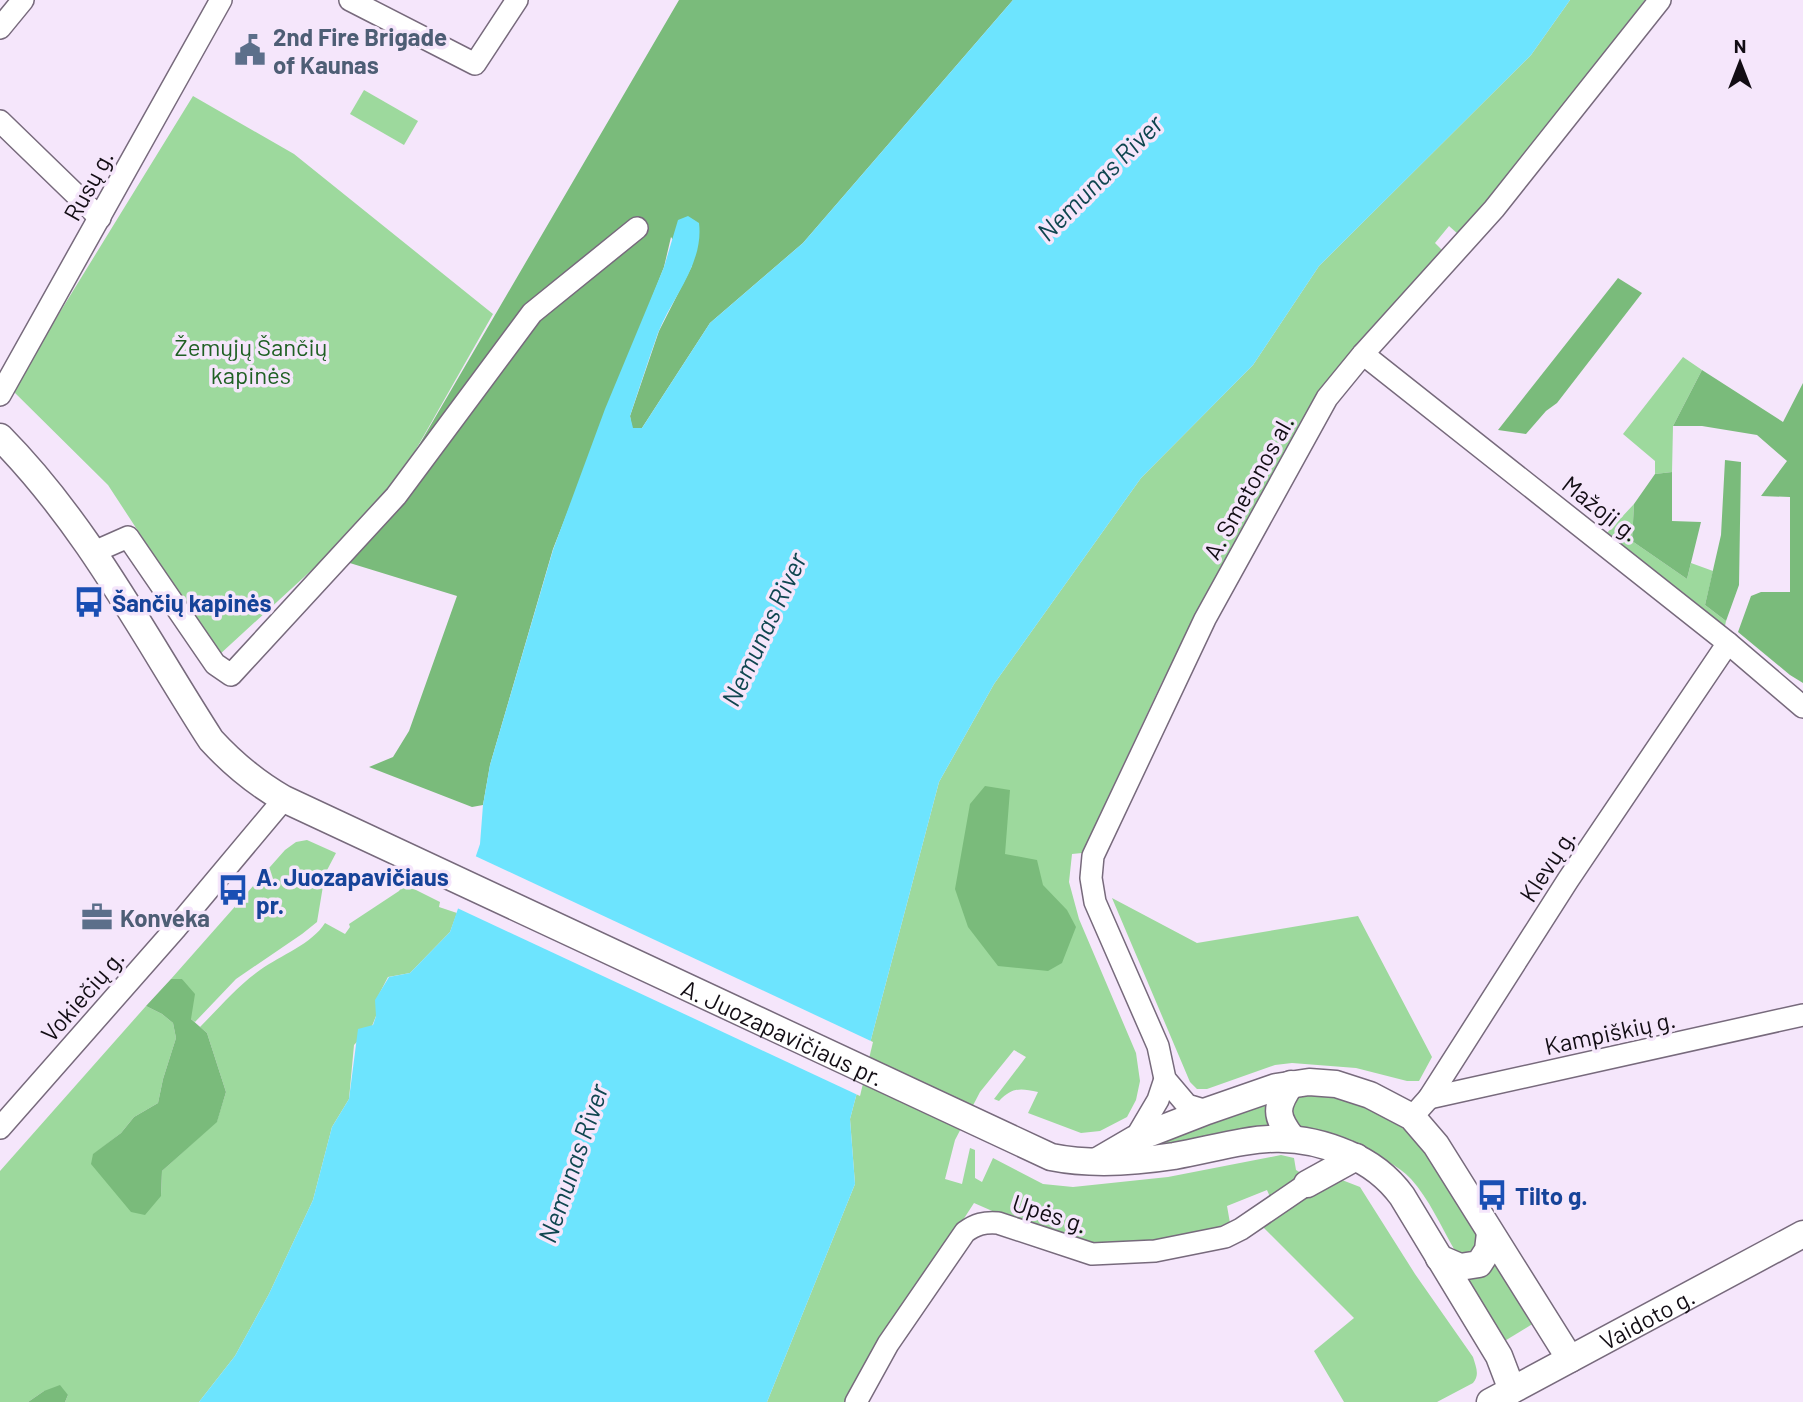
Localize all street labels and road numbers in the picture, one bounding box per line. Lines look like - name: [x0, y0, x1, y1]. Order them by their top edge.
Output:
- street label: Rusų g.: [57, 145, 119, 225]
- street label: A. Smetonos al.: [1196, 410, 1300, 564]
- street label: Mažoji g.: [1557, 469, 1645, 547]
- street label: Klevų g.: [1513, 823, 1581, 907]
- street label: Vokiečių g.: [34, 943, 130, 1047]
- street label: A. Juozapavičiaus pr.: [677, 972, 889, 1092]
- street label: Kampiškių g.: [1542, 1004, 1678, 1060]
- street label: Upės g.: [1009, 1187, 1091, 1239]
- street label: Vaidoto g.: [1594, 1281, 1699, 1355]

